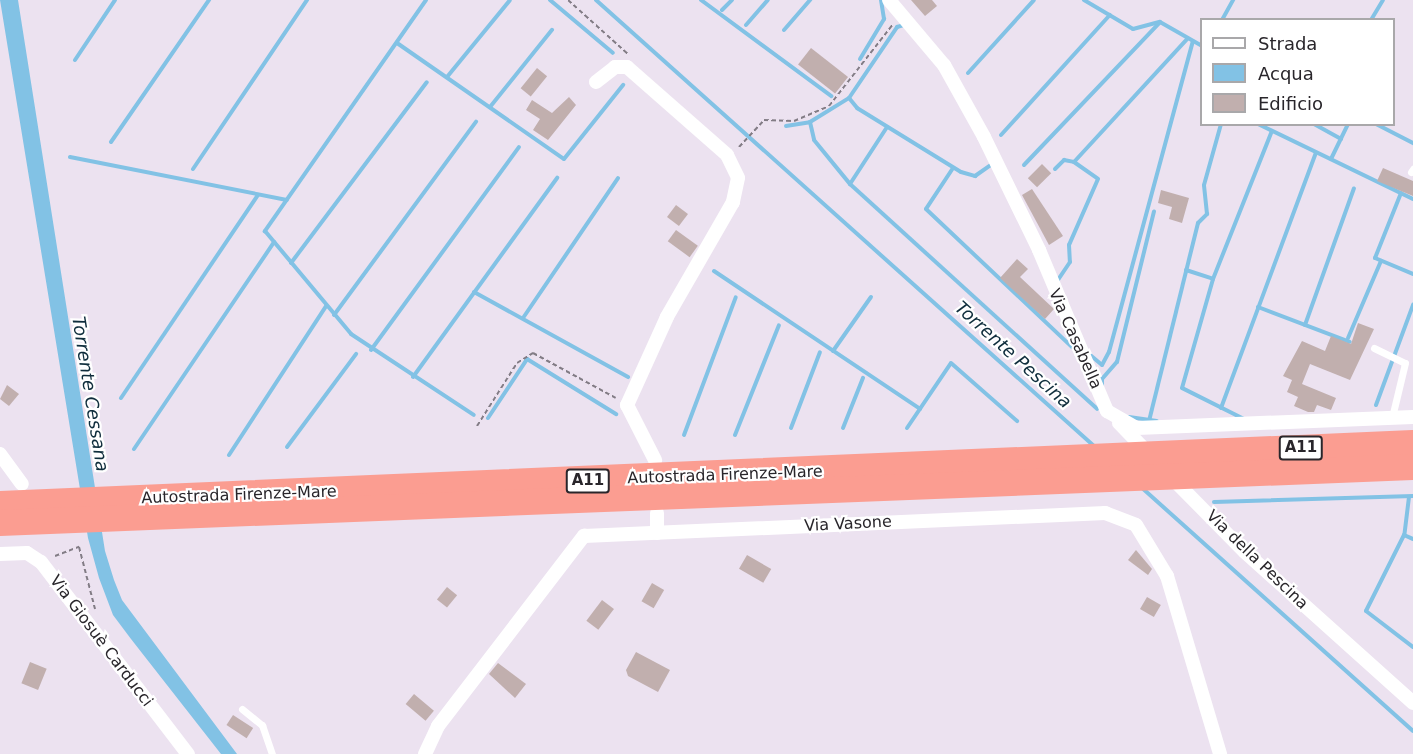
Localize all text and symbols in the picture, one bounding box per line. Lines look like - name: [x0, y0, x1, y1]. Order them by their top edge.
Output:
- legend: [1200, 18, 1395, 126]
- text: Strada: [1258, 33, 1317, 54]
- text: Acqua: [1258, 63, 1314, 84]
- text: Edificio: [1258, 93, 1323, 114]
- street label: Via Casabella: [1044, 286, 1106, 392]
- water label: Torrente Pescina: [950, 297, 1076, 413]
- water label: Torrente Cessana: [67, 315, 113, 473]
- road number: A11: [1278, 436, 1324, 460]
- street label: Autostrada Firenze-Mare: [627, 462, 823, 488]
- road number: A11: [566, 469, 610, 493]
- street label: Autostrada Firenze-Mare: [141, 482, 337, 508]
- street label: Via della Pescina: [1202, 506, 1312, 614]
- street label: Via Vasone: [804, 512, 892, 536]
- street label: Via Giosuè Carducci: [45, 572, 157, 710]

